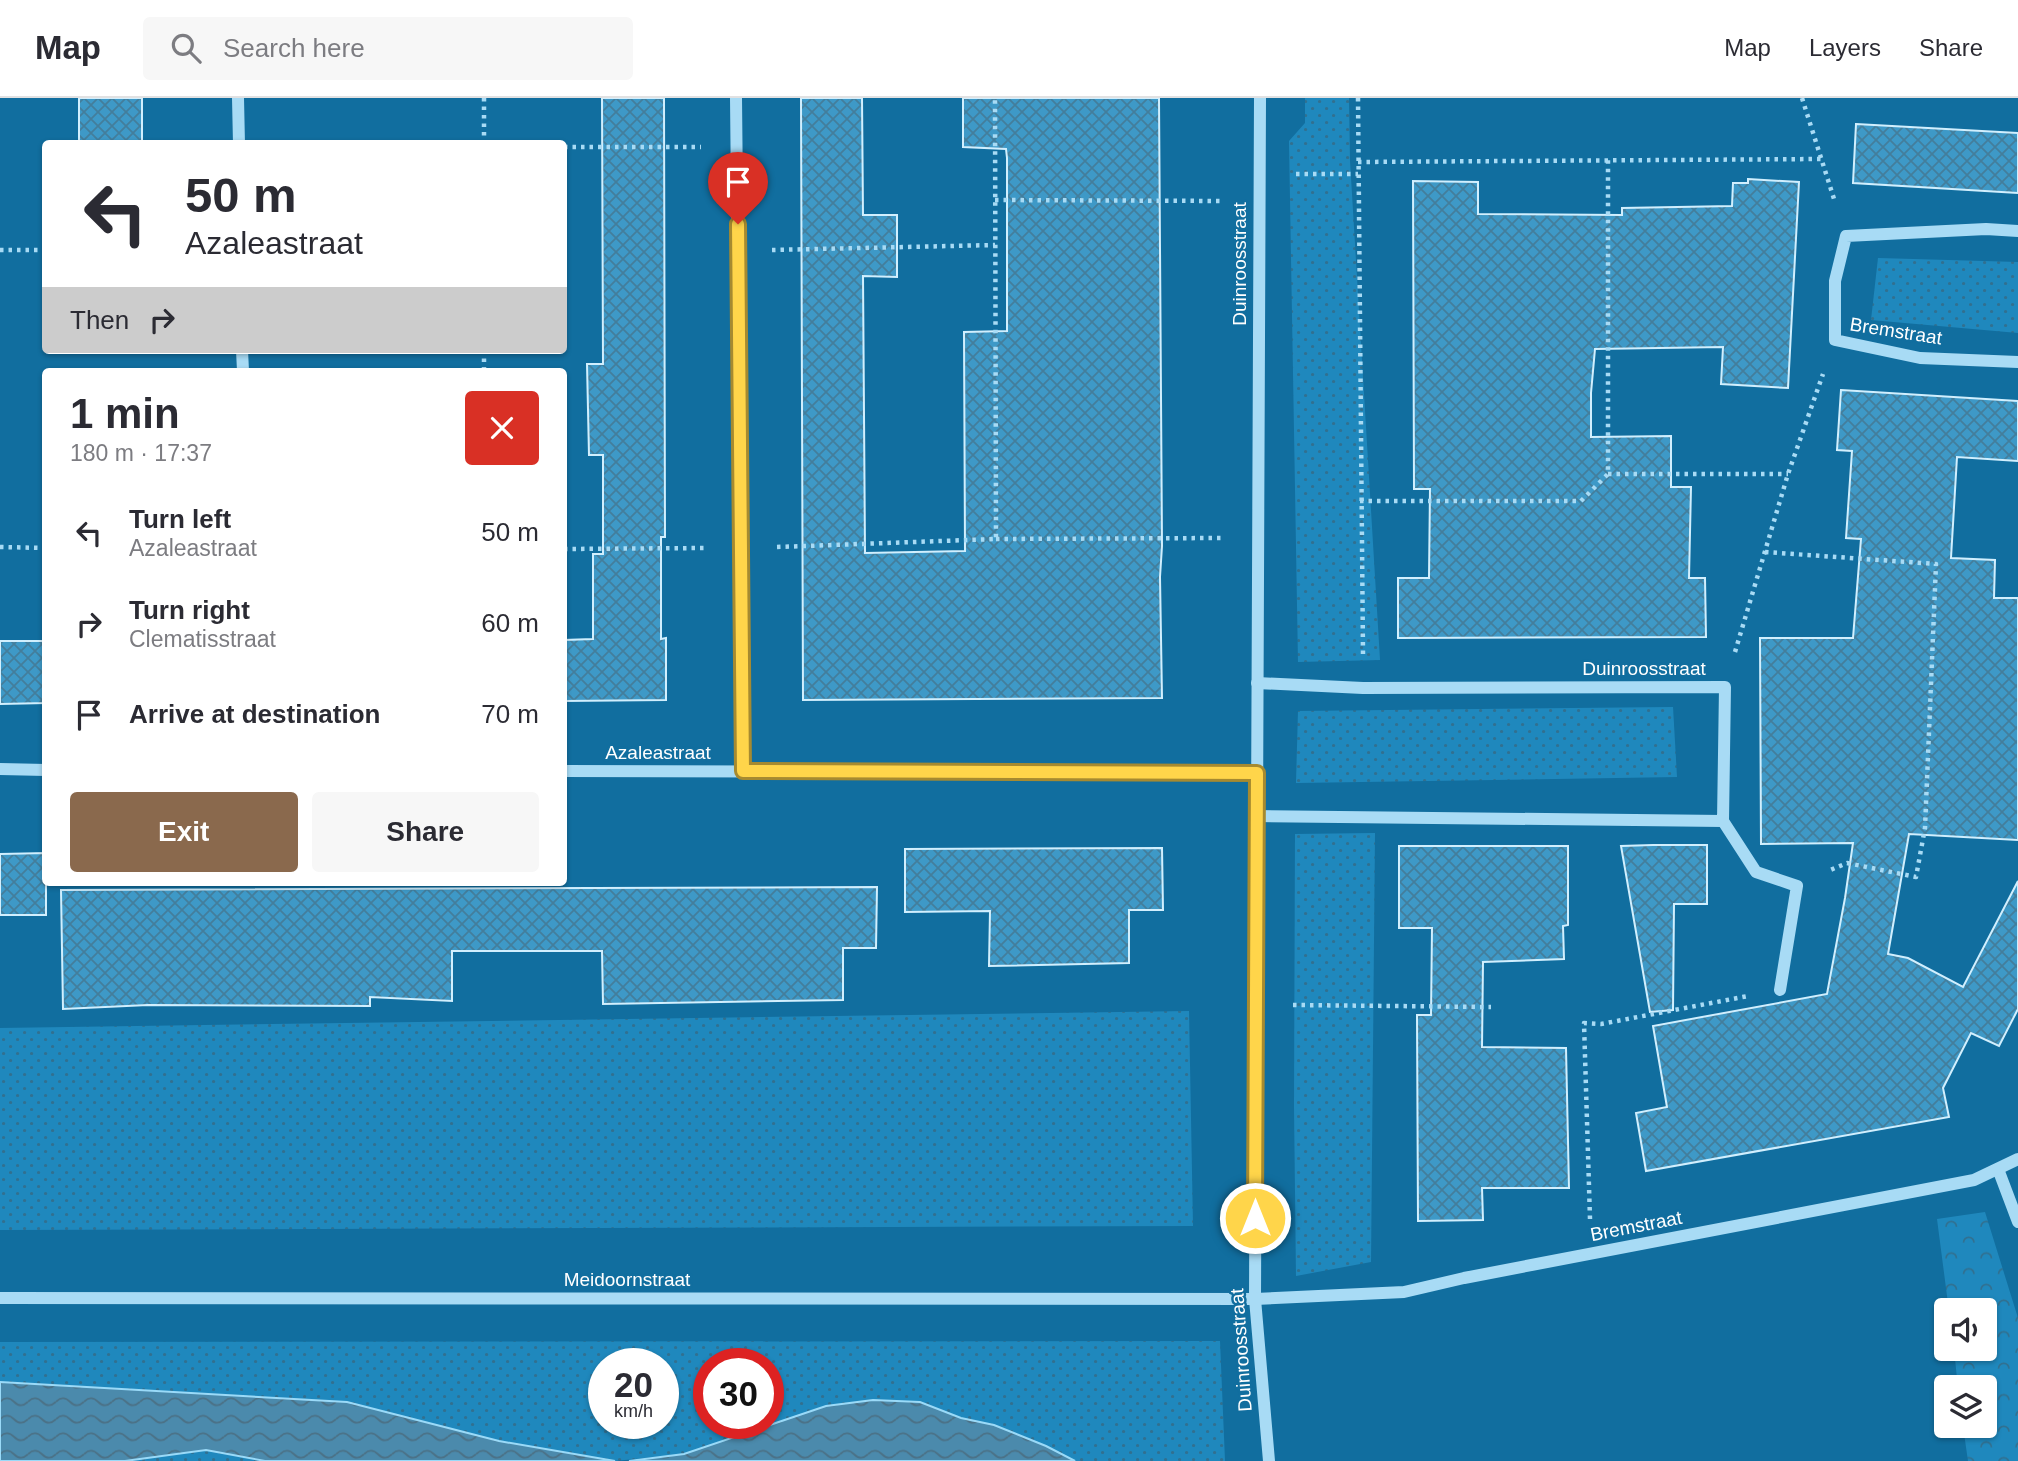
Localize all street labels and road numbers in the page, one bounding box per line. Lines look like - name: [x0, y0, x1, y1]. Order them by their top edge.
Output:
- street label: Duinroosstraat: [1229, 202, 1250, 326]
- street label: Bremstraat: [1848, 313, 1944, 349]
- street label: Duinroosstraat: [1582, 658, 1706, 679]
- street label: Azaleastraat: [605, 742, 712, 763]
- street label: Bremstraat: [1588, 1207, 1684, 1245]
- street label: Meidoornstraat: [564, 1269, 691, 1290]
- street label: Duinroosstraat: [1226, 1287, 1256, 1412]

